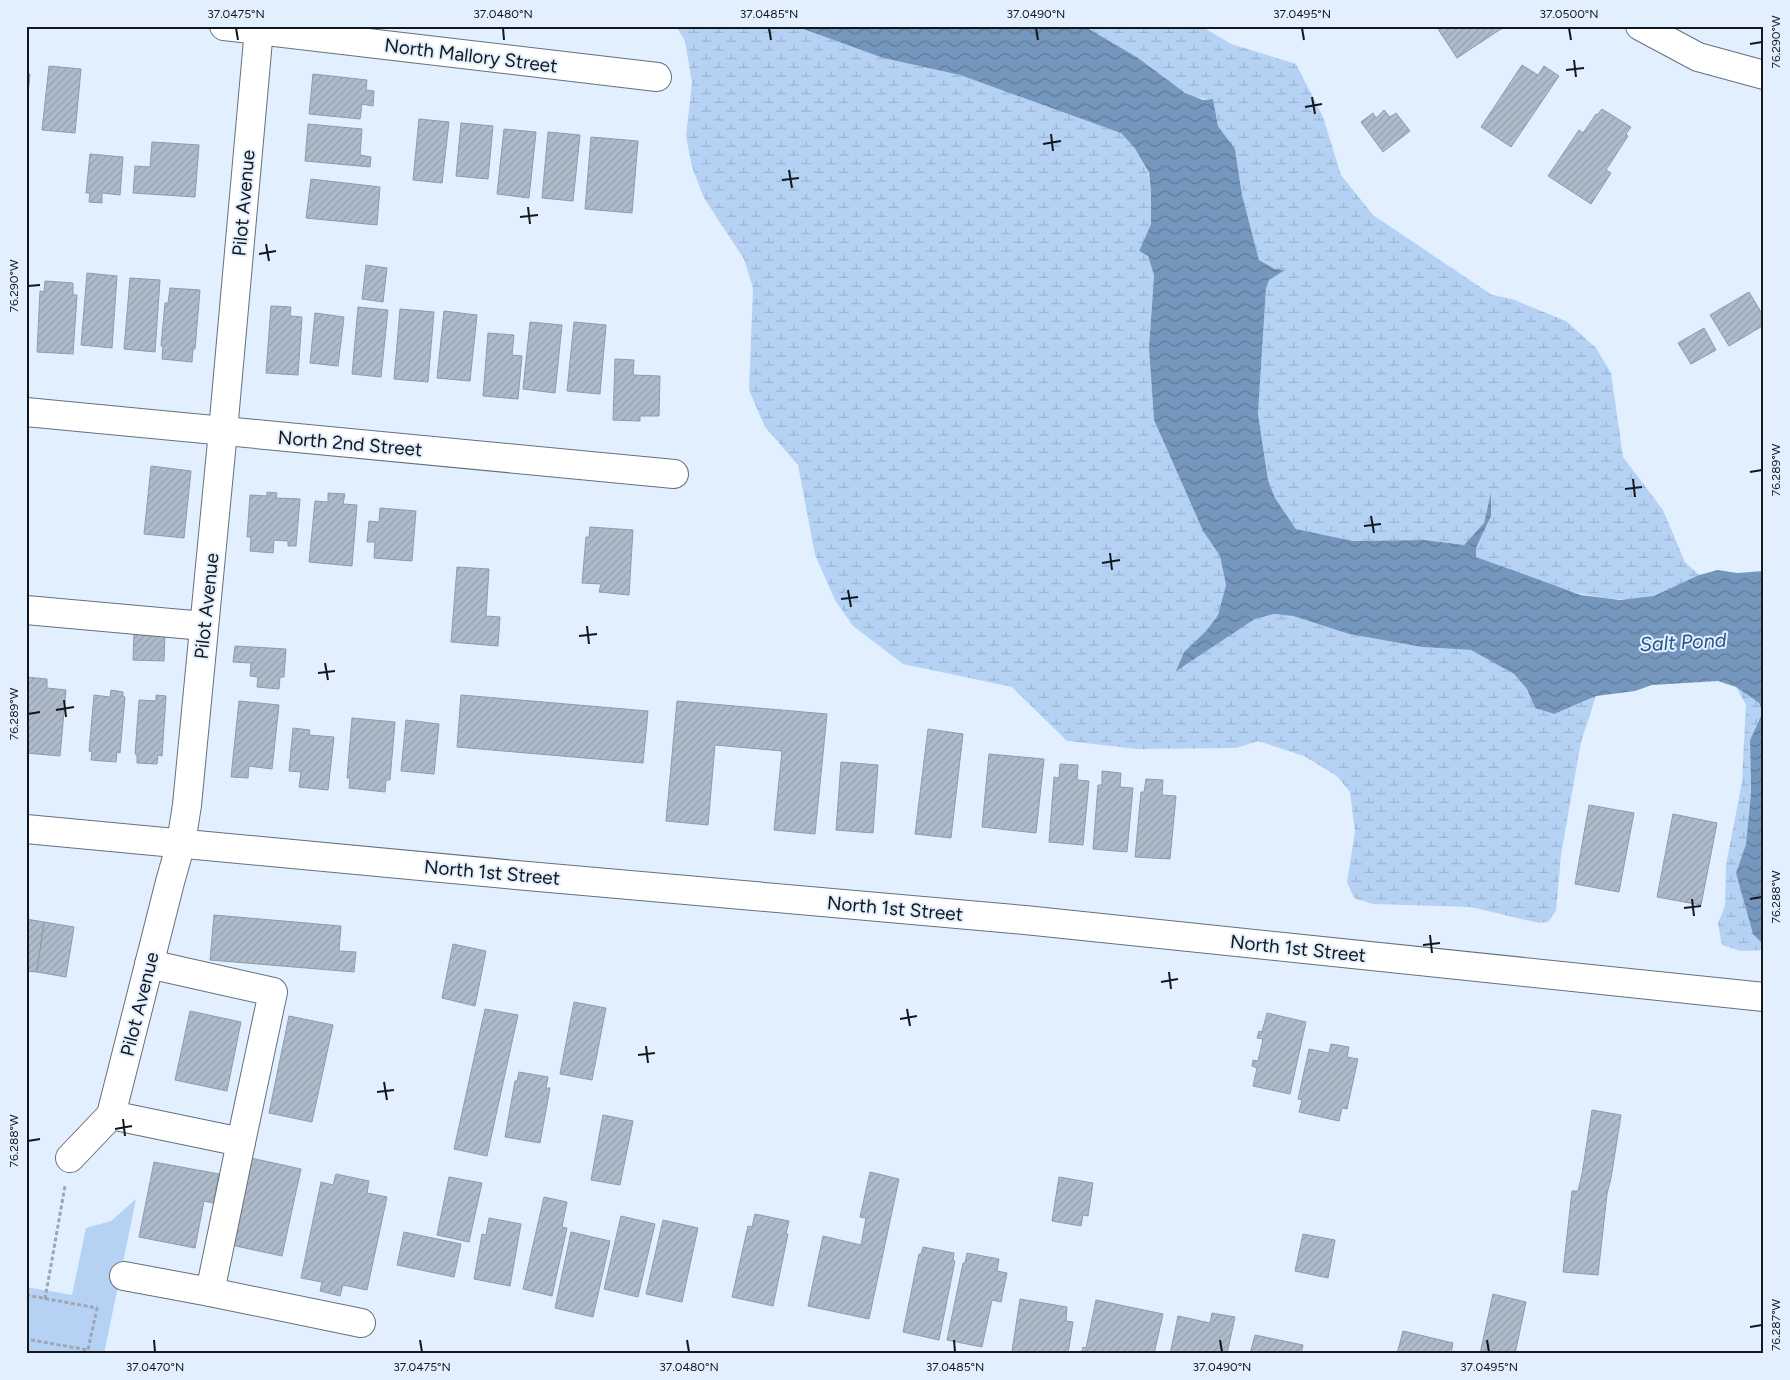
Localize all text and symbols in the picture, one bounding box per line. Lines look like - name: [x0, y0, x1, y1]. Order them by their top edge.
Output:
- text: 37.0475°N: [207, 7, 265, 21]
- text: 37.0480°N: [473, 7, 533, 21]
- text: 37.0485°N: [740, 7, 798, 21]
- text: 37.0490°N: [1007, 7, 1065, 21]
- text: 37.0495°N: [1273, 7, 1331, 21]
- text: 37.0500°N: [1539, 7, 1599, 21]
- text: 76.290°W: [1769, 15, 1783, 68]
- street label: North Mallory Street: [383, 33, 559, 78]
- street label: Pilot Avenue: [227, 149, 260, 257]
- text: 76.290°W: [7, 259, 21, 312]
- street label: North 2nd Street: [277, 426, 423, 461]
- text: 76.289°W: [1769, 443, 1783, 496]
- street label: Pilot Avenue: [189, 552, 224, 660]
- water label: Salt Pond: [1639, 628, 1727, 656]
- text: 76.289°W: [7, 687, 21, 740]
- street label: North 1st Street: [423, 855, 561, 890]
- text: 76.288°W: [1769, 870, 1783, 924]
- street label: North 1st Street: [826, 891, 964, 926]
- street label: North 1st Street: [1229, 930, 1367, 967]
- street label: Pilot Avenue: [115, 950, 164, 1059]
- text: 76.288°W: [7, 1114, 21, 1168]
- text: 76.287°W: [1769, 1298, 1783, 1351]
- text: 37.0470°N: [126, 1360, 184, 1374]
- text: 37.0475°N: [393, 1360, 451, 1374]
- text: 37.0480°N: [659, 1360, 719, 1374]
- text: 37.0485°N: [926, 1360, 984, 1374]
- text: 37.0490°N: [1193, 1360, 1251, 1374]
- text: 37.0495°N: [1460, 1360, 1518, 1374]

